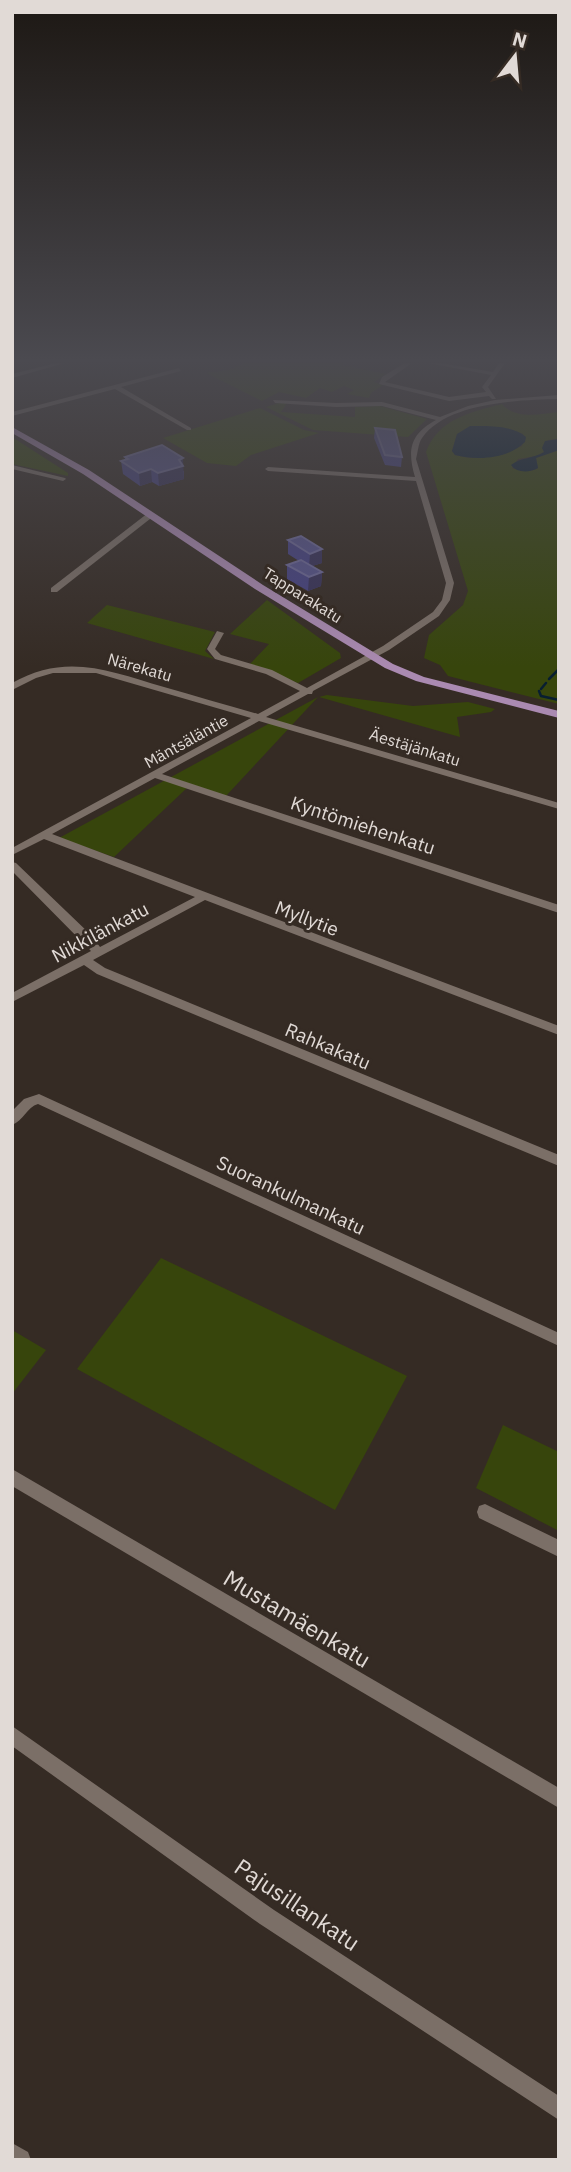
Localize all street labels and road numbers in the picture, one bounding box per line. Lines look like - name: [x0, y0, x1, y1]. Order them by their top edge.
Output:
- street label: Tapparakatu: [260, 563, 346, 627]
- street label: Närekatu: [105, 648, 175, 686]
- street label: Mäntsäläntie: [140, 710, 232, 772]
- street label: Äestäjänkatu: [367, 724, 463, 770]
- street label: Kyntömiehenkatu: [288, 790, 438, 860]
- street label: Myllytie: [272, 895, 342, 941]
- street label: Nikkilänkatu: [47, 896, 153, 968]
- street label: Rahkakatu: [282, 1017, 374, 1075]
- street label: Suorankulmankatu: [213, 1150, 369, 1240]
- street label: Mustamäenkatu: [218, 1562, 377, 1674]
- street label: Pajusillankatu: [229, 1851, 366, 1957]

